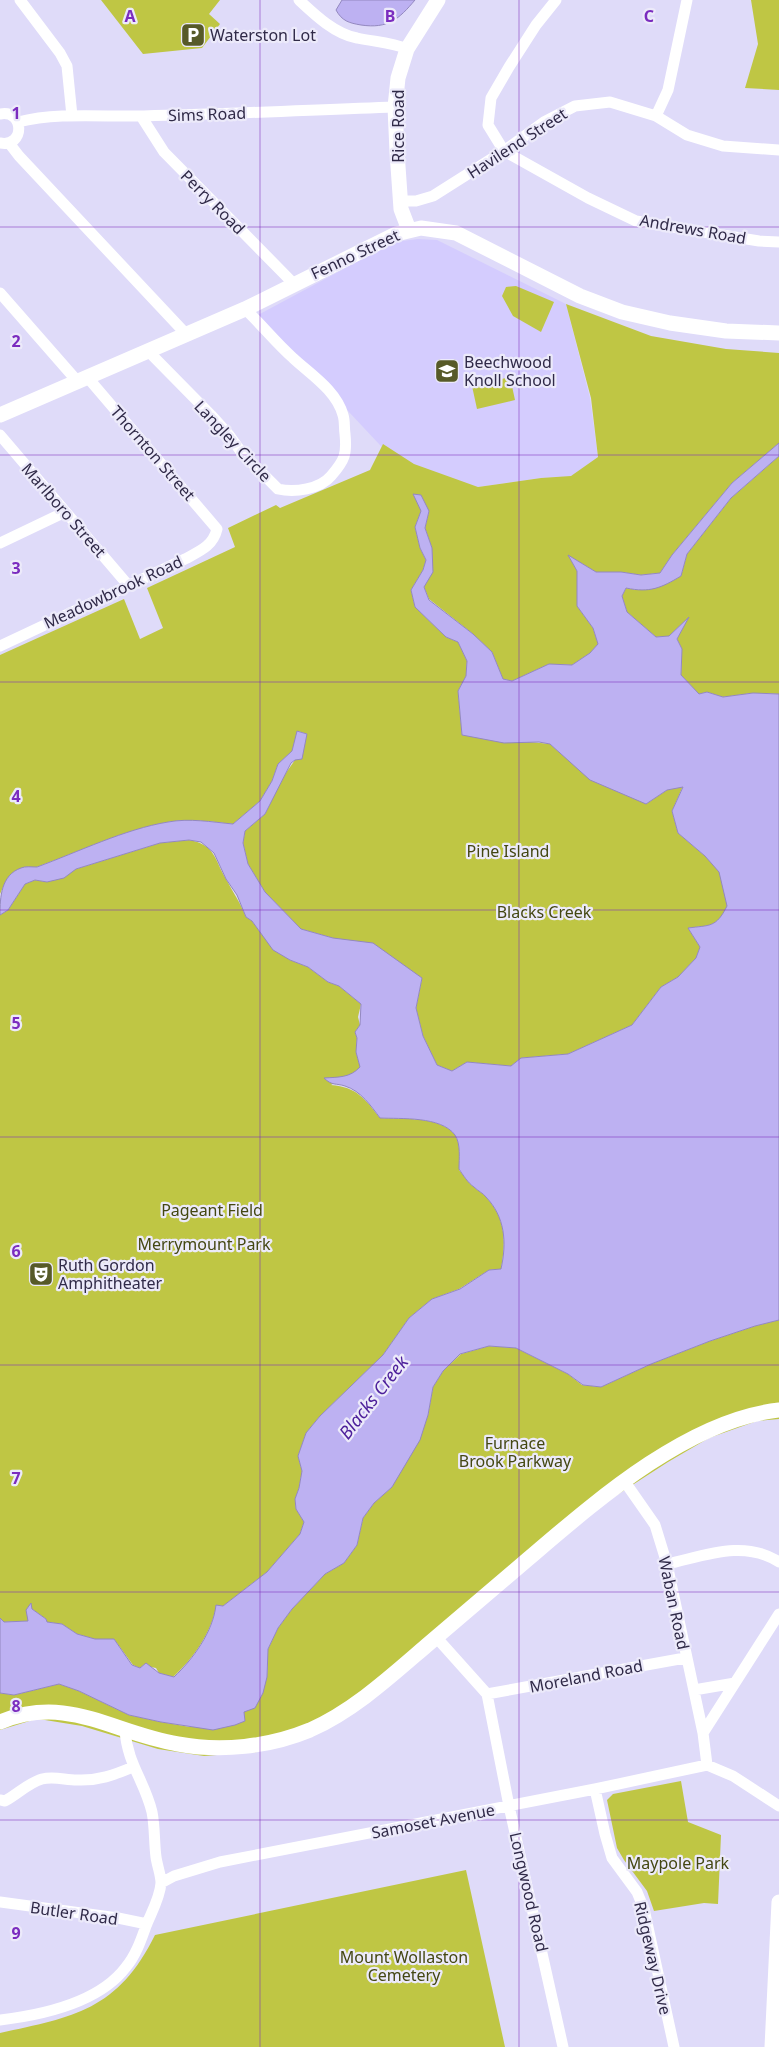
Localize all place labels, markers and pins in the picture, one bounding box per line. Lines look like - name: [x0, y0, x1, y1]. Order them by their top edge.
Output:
- parking icon: Waterston Lot: [180, 22, 206, 48]
- place label: Waterston Lot: [210, 24, 316, 46]
- place label: Beechwood Knoll School: [464, 351, 556, 391]
- school or university icon: Beechwood Knoll School: [434, 358, 460, 384]
- place label: Ruth Gordon Amphitheater: [58, 1254, 163, 1294]
- theatre icon: Ruth Gordon Amphitheater: [28, 1261, 54, 1287]

